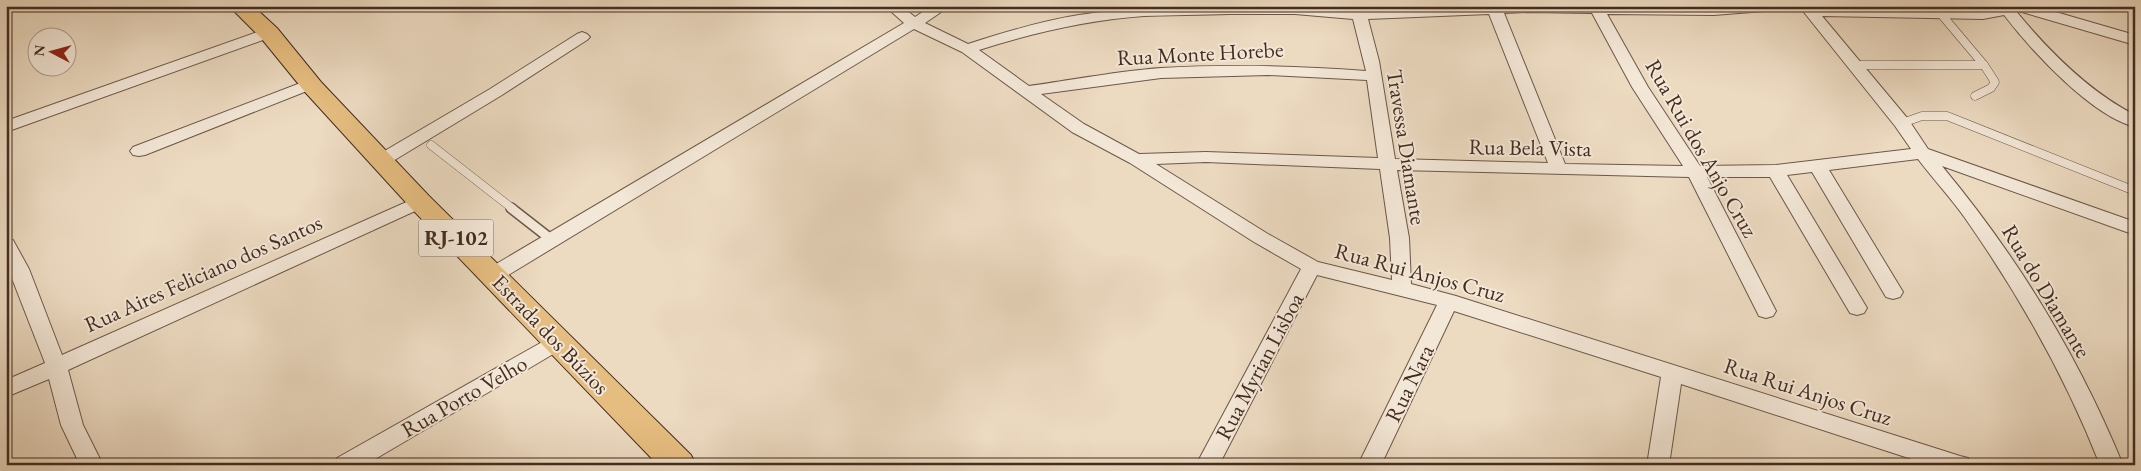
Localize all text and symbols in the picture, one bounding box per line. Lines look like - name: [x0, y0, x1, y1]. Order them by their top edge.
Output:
- north arrow: [28, 28, 78, 78]
- street label: Rua Monte Horebe: [1116, 35, 1284, 72]
- text: N: [30, 43, 49, 57]
- street label: Rua Rui dos Anjo Cruz: [1639, 54, 1765, 243]
- street label: Travessa Diamante: [1380, 67, 1433, 227]
- street label: Rua Bela Vista: [1468, 132, 1592, 163]
- street label: Rua Aires Feliciano dos Santos: [80, 208, 327, 339]
- street label: Rua do Diamante: [1995, 219, 2098, 364]
- road number: RJ-102: [418, 220, 494, 256]
- street label: Rua Rui Anjos Cruz: [1332, 236, 1509, 309]
- street label: Estrada dos Búzios: [486, 268, 615, 401]
- street label: Rua Myrian Lisboa: [1208, 288, 1310, 445]
- street label: Rua Nara: [1378, 339, 1441, 427]
- street label: Rua Porto Velho: [396, 349, 532, 444]
- street label: Rua Rui Anjos Cruz: [1720, 351, 1896, 432]

